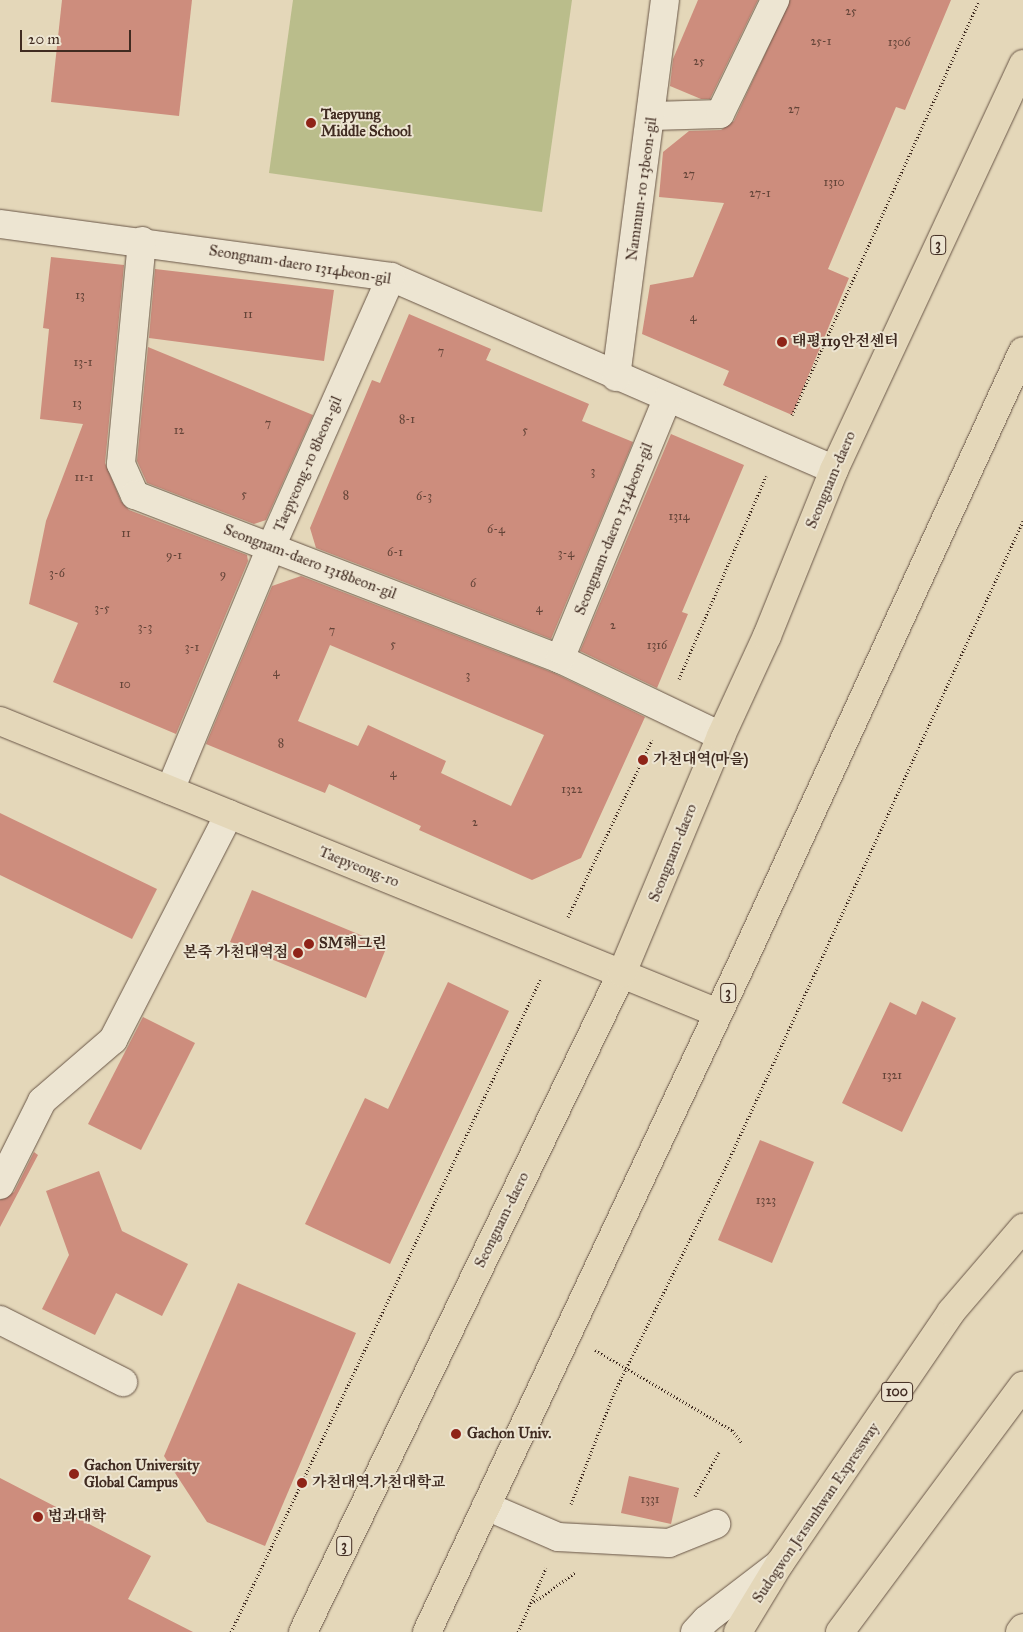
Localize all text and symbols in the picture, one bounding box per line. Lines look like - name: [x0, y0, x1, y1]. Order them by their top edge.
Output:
- house number: 25: [845, 5, 857, 19]
- scale bar: [22, 20, 134, 52]
- text: 20 m: [28, 30, 60, 48]
- house number: 25-1: [810, 35, 832, 49]
- house number: 1306: [888, 36, 910, 50]
- house number: 25: [693, 55, 705, 69]
- house number: 27: [788, 103, 800, 117]
- place label: Taepyung Middle School: [321, 105, 412, 140]
- street label: Nammun-ro 13beon-gil: [623, 116, 661, 262]
- marker: Taepyung Middle School: [305, 117, 317, 129]
- house number: 27: [683, 168, 695, 182]
- house number: 1310: [823, 176, 845, 190]
- house number: 27-1: [749, 187, 771, 201]
- road number: 3: [929, 234, 947, 256]
- street label: Seongnam-daero 1314beon-gil: [208, 242, 392, 288]
- house number: 13: [75, 289, 85, 303]
- house number: 11: [243, 308, 253, 322]
- house number: 4: [690, 311, 696, 325]
- place label: 태평119안전센터: [792, 333, 899, 351]
- marker: 태평119안전센터: [776, 336, 788, 348]
- house number: 7: [438, 345, 444, 359]
- house number: 13-1: [73, 356, 93, 370]
- street label: Taepyeong-ro 8beon-gil: [270, 393, 346, 535]
- house number: 13: [72, 397, 82, 411]
- house number: 8-1: [399, 413, 415, 427]
- house number: 7: [265, 417, 271, 431]
- house number: 12: [174, 424, 184, 438]
- house number: 5: [522, 424, 528, 438]
- street label: Seongnam-daero: [802, 429, 860, 531]
- street label: Seongnam-daero 1314beon-gil: [571, 440, 657, 618]
- house number: 3: [591, 465, 595, 479]
- house number: 11-1: [74, 471, 94, 485]
- house number: 5: [241, 488, 247, 502]
- house number: 8: [343, 489, 349, 503]
- house number: 6-3: [416, 490, 432, 504]
- house number: 1314: [669, 510, 689, 524]
- street label: Seongnam-daero 1318beon-gil: [221, 521, 399, 603]
- house number: 6-4: [487, 523, 505, 537]
- house number: 11: [121, 527, 131, 541]
- house number: 6-1: [387, 546, 403, 560]
- house number: 3-4: [558, 547, 574, 561]
- house number: 9-1: [166, 549, 182, 563]
- house number: 3-6: [49, 567, 65, 581]
- house number: 9: [220, 568, 226, 582]
- house number: 6: [470, 577, 476, 591]
- house number: 3-5: [94, 602, 110, 616]
- house number: 4: [536, 602, 542, 616]
- house number: 2: [610, 619, 616, 633]
- house number: 3-3: [138, 621, 152, 635]
- house number: 7: [329, 624, 335, 638]
- house number: 5: [390, 638, 396, 652]
- house number: 1316: [647, 639, 667, 653]
- house number: 3-1: [185, 641, 199, 655]
- house number: 4: [273, 666, 279, 680]
- house number: 3: [466, 669, 470, 683]
- house number: 10: [119, 678, 131, 692]
- house number: 8: [278, 737, 284, 751]
- place label: 가천대역(마을): [653, 751, 748, 769]
- marker: 가천대역(마을): [637, 754, 649, 766]
- house number: 4: [390, 767, 396, 781]
- house number: 1322: [561, 783, 583, 797]
- street label: Seongnam-daero: [645, 801, 701, 905]
- house number: 2: [472, 816, 478, 830]
- street label: Taepyeong-ro: [316, 843, 402, 891]
- place label: SM해그린: [319, 935, 387, 953]
- marker: SM해그린: [303, 938, 315, 950]
- place label: 본죽 가천대역점: [183, 944, 288, 962]
- marker: 본죽 가천대역점: [292, 947, 304, 959]
- road number: 3: [719, 981, 737, 1004]
- house number: 1321: [882, 1069, 902, 1083]
- street label: Seongnam-daero: [471, 1169, 533, 1271]
- house number: 1323: [756, 1194, 776, 1208]
- road number: 100: [881, 1380, 913, 1404]
- street label: Sudogwon Je1sunhwan Expressway: [749, 1419, 883, 1607]
- place label: Gachon Univ.: [467, 1425, 551, 1443]
- marker: Gachon Univ.: [449, 1427, 463, 1441]
- place label: Gachon University Global Campus: [84, 1456, 199, 1491]
- marker: Gachon University Global Campus: [68, 1468, 80, 1480]
- place label: 가천대역.가천대학교: [312, 1474, 446, 1492]
- marker: 가천대역.가천대학교: [296, 1477, 308, 1489]
- house number: 1331: [640, 1493, 660, 1507]
- place label: 법과대학: [48, 1508, 106, 1526]
- marker: 법과대학: [32, 1511, 44, 1523]
- road number: 3: [335, 1534, 353, 1558]

